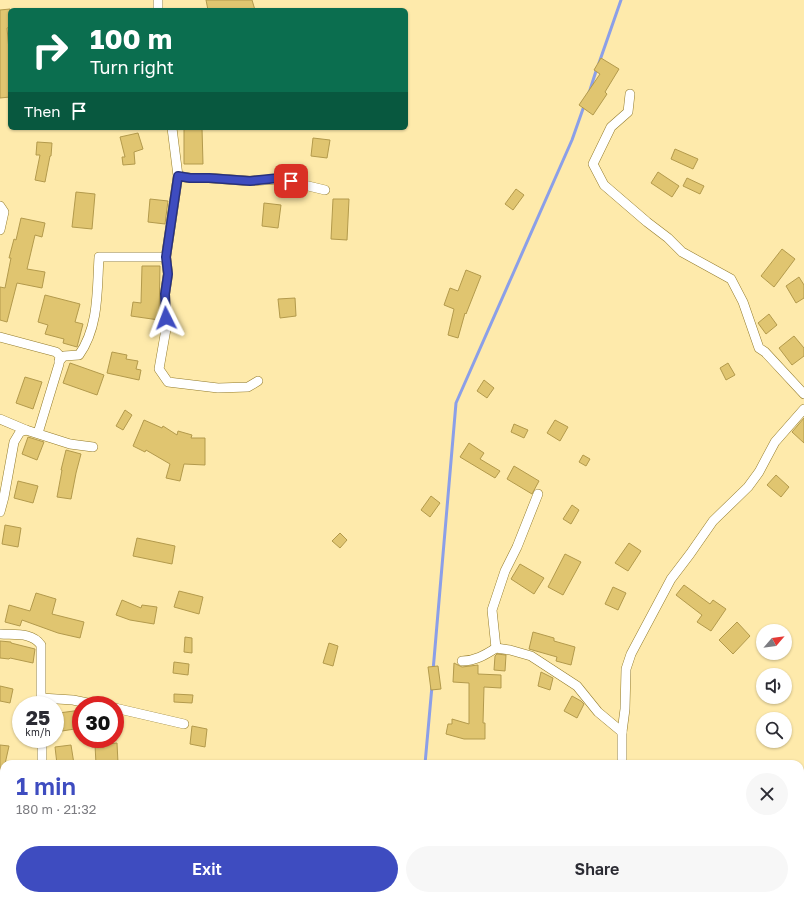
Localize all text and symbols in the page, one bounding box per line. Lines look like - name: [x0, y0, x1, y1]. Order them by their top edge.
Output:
- text: 100 m: [90, 22, 172, 55]
- icon: right: [24, 24, 76, 76]
- text: Turn right: [90, 56, 174, 78]
- icon: arrive: [68, 100, 90, 122]
- text: Then: [24, 102, 60, 120]
- pin: [274, 164, 308, 198]
- icon: arrive: [280, 170, 302, 192]
- position arrow: [145, 297, 187, 339]
- north arrow: [756, 624, 792, 660]
- map controls: [756, 624, 792, 748]
- button: sound: [756, 668, 792, 704]
- speed limit sign: 30: [72, 696, 124, 748]
- text: 25: [26, 705, 50, 729]
- button: search: [756, 712, 792, 748]
- text: km/h: [25, 726, 51, 738]
- text: 1 min: [16, 771, 76, 800]
- button: close: [746, 773, 788, 815]
- text: 180 m · 21:32: [16, 801, 96, 817]
- button: Exit: [16, 846, 398, 892]
- button: Share: [406, 846, 788, 892]

